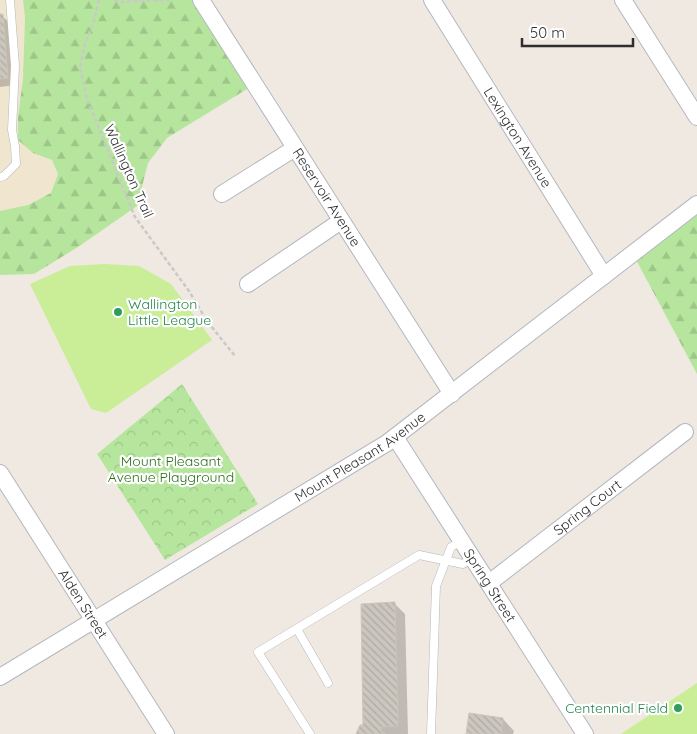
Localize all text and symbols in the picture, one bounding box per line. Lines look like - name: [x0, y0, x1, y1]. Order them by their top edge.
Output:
- scale bar: [522, 15, 633, 47]
- text: 50 m: [530, 23, 565, 42]
- street label: Lexington Avenue: [480, 84, 556, 191]
- street label: Wallington Trail: [100, 121, 158, 221]
- street label: Reservoir Avenue: [289, 145, 365, 250]
- place label: Wallington Little League: [128, 295, 211, 329]
- marker: Wallington Little League: [112, 306, 124, 318]
- street label: Mount Pleasant Avenue: [291, 408, 429, 506]
- park label: Mount Pleasant Avenue Playground: [108, 452, 234, 486]
- street label: Spring Court: [550, 475, 625, 539]
- street label: Spring Street: [460, 545, 520, 626]
- street label: Alden Street: [54, 566, 112, 642]
- place label: Centennial Field: [565, 699, 668, 717]
- marker: Centennial Field: [672, 702, 684, 714]

